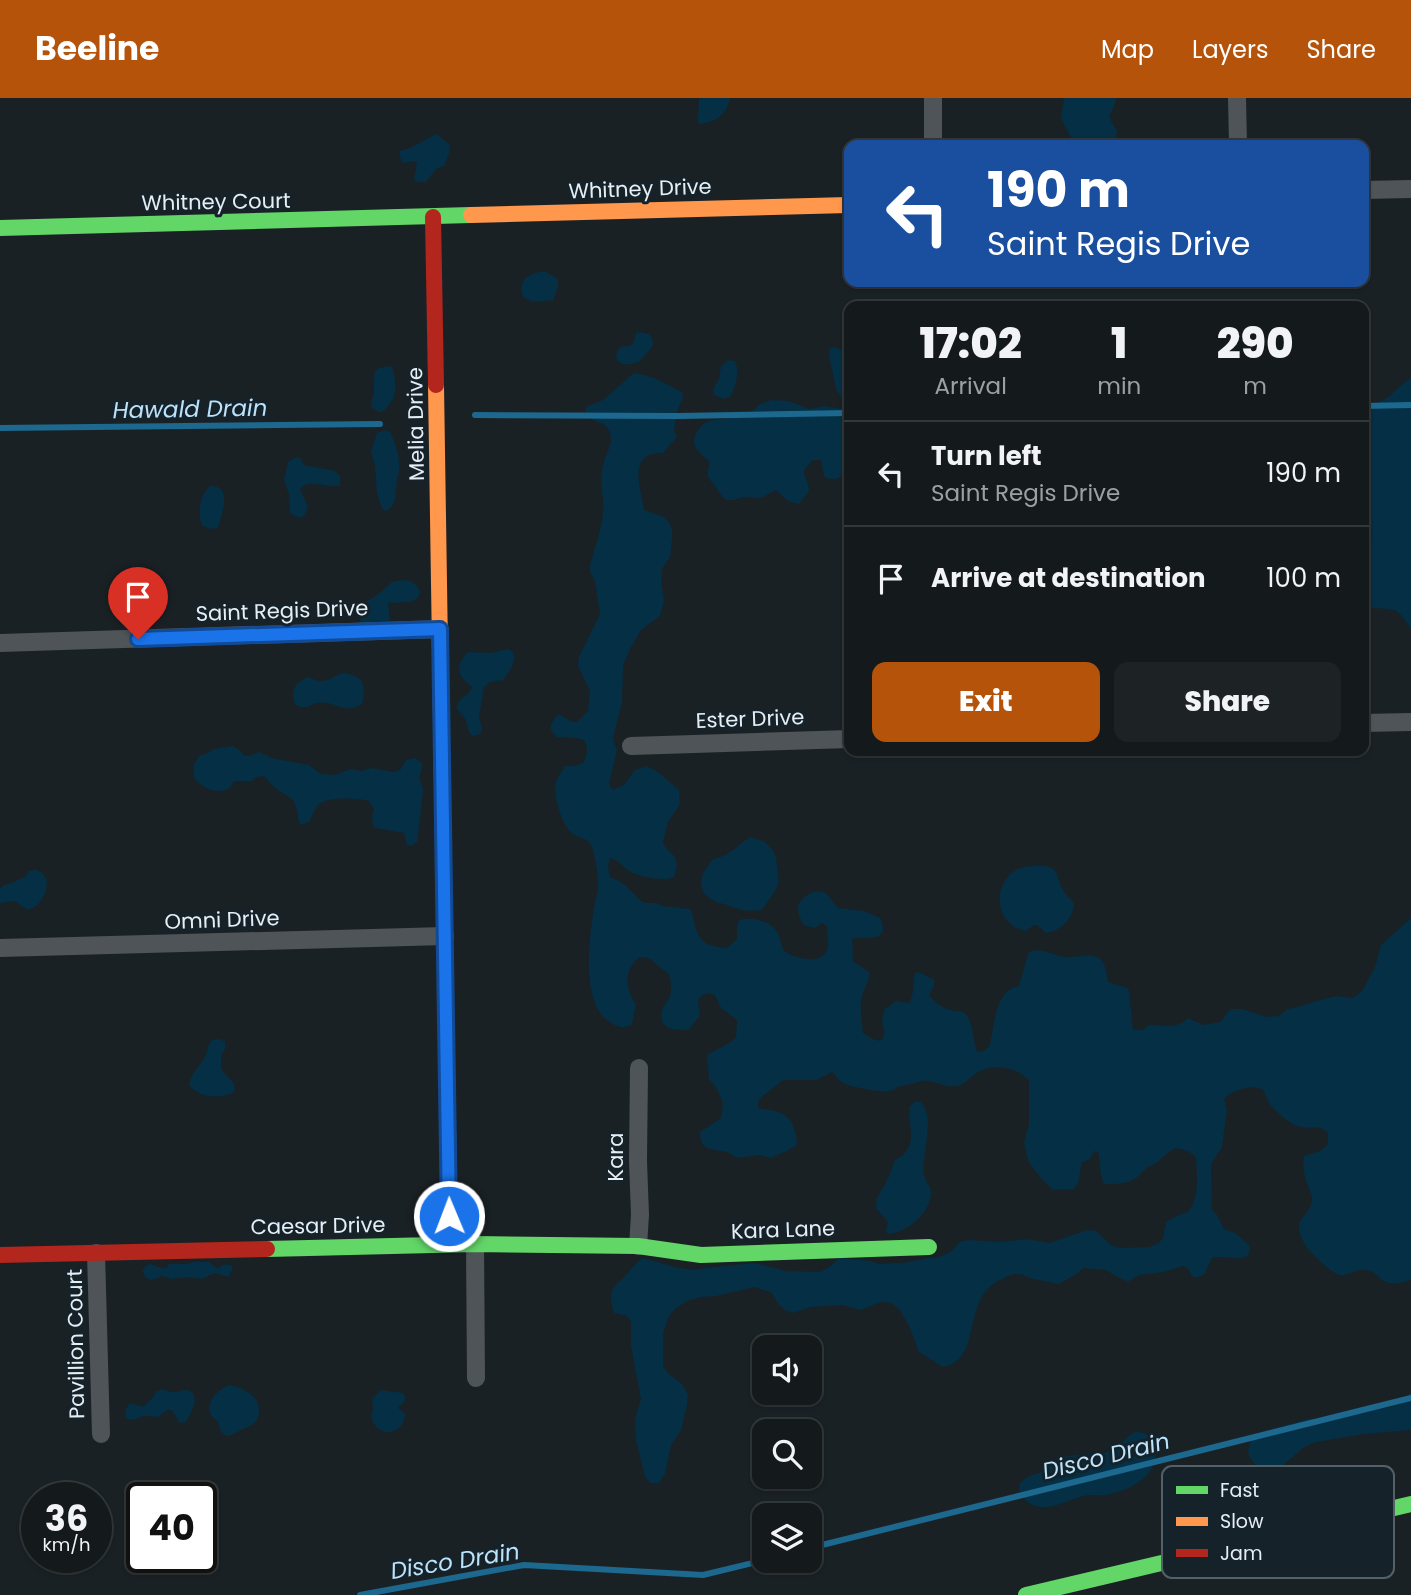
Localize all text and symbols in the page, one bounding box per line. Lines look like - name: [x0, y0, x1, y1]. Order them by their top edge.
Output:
- text: Beeline: [35, 25, 159, 72]
- text: Map: [1101, 33, 1154, 66]
- text: Layers: [1192, 33, 1268, 66]
- text: Share: [1306, 33, 1376, 66]
- text: 190 m: [987, 156, 1130, 224]
- icon: left: [872, 168, 963, 259]
- street label: Whitney Drive: [568, 172, 712, 205]
- street label: Whitney Court: [141, 186, 291, 217]
- text: Saint Regis Drive: [987, 221, 1250, 266]
- text: 17:02: [919, 314, 1022, 373]
- text: 1: [1111, 314, 1127, 373]
- text: 290: [1217, 314, 1294, 373]
- street label: Melia Drive: [400, 367, 431, 481]
- text: Arrival: [934, 370, 1007, 402]
- text: min: [1097, 370, 1141, 402]
- text: m: [1243, 370, 1267, 402]
- water label: Hawald Drain: [112, 392, 268, 426]
- text: Turn left: [931, 438, 1042, 474]
- icon: left: [872, 455, 910, 493]
- text: 190 m: [1266, 455, 1341, 491]
- text: Saint Regis Drive: [931, 477, 1120, 509]
- icon: arrive: [872, 560, 910, 598]
- text: Arrive at destination: [931, 560, 1206, 596]
- text: 100 m: [1266, 560, 1341, 596]
- pin: [108, 567, 168, 639]
- icon: arrive: [119, 578, 157, 616]
- street label: Saint Regis Drive: [195, 593, 369, 628]
- button: Exit: [872, 662, 1100, 742]
- button: Share: [1114, 662, 1341, 742]
- street label: Ester Drive: [695, 702, 805, 735]
- street label: Omni Drive: [164, 903, 280, 936]
- street label: Kara: [601, 1133, 630, 1181]
- position arrow: [412, 1179, 486, 1253]
- street label: Caesar Drive: [250, 1210, 386, 1241]
- street label: Kara Lane: [730, 1213, 836, 1246]
- street label: Pavillion Court: [60, 1269, 91, 1419]
- map controls: [752, 1335, 822, 1573]
- button: sound: [752, 1335, 822, 1405]
- button: search: [752, 1419, 822, 1489]
- water label: Disco Drain: [1039, 1425, 1173, 1487]
- legend: [1162, 1466, 1394, 1578]
- text: Fast: [1220, 1477, 1259, 1504]
- speed limit sign: 40: [126, 1482, 217, 1573]
- text: 36: [45, 1494, 88, 1543]
- button: layers: [752, 1503, 822, 1573]
- text: Slow: [1220, 1508, 1264, 1535]
- text: km/h: [43, 1532, 90, 1557]
- water label: Disco Drain: [388, 1535, 522, 1587]
- text: Jam: [1220, 1540, 1262, 1567]

